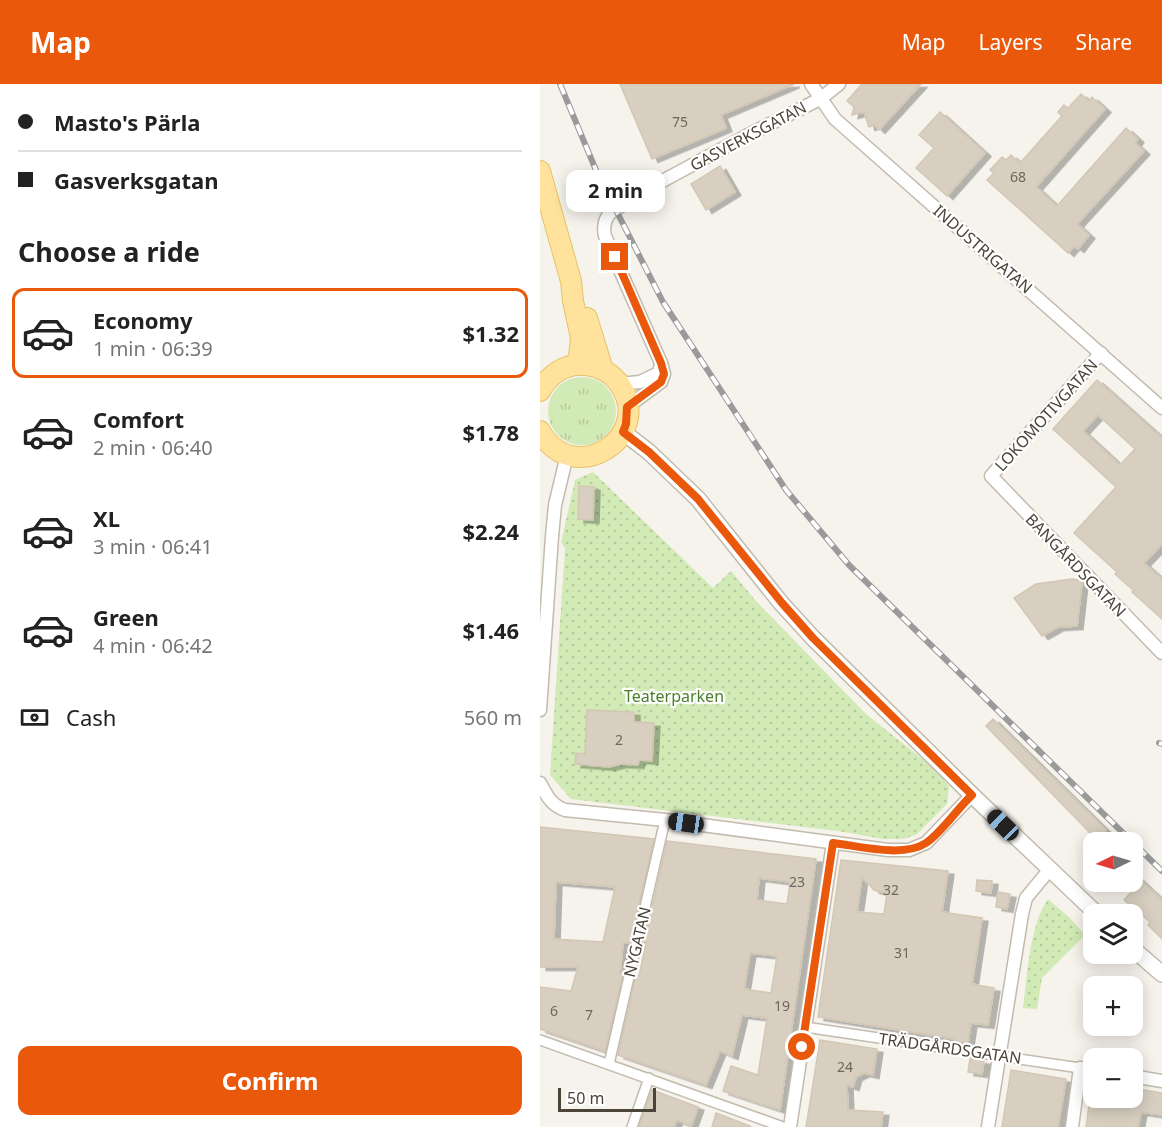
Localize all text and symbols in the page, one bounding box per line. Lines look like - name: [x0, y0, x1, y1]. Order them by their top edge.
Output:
- text: Map: [30, 23, 91, 61]
- text: Map: [902, 28, 946, 56]
- text: Layers: [979, 28, 1043, 56]
- text: Share: [1076, 28, 1132, 56]
- street label: GASVERKSGATAN: [686, 96, 810, 176]
- text: Masto's Pärla: [54, 107, 200, 137]
- house number: 75: [672, 112, 688, 131]
- text: Gasverksgatan: [54, 165, 218, 195]
- house number: 68: [1010, 167, 1026, 186]
- callout: 2 min: [566, 170, 664, 212]
- text: 2 min: [588, 177, 643, 204]
- street label: INDUSTRIGATAN: [929, 200, 1037, 298]
- text: Choose a ride: [18, 233, 200, 270]
- route end: [601, 243, 628, 270]
- text: Economy: [93, 305, 192, 335]
- icon: car: [21, 306, 75, 360]
- text: $1.32: [462, 318, 519, 348]
- text: 1 min · 06:39: [93, 335, 213, 362]
- street label: LOKOMOTIVGATAN: [990, 354, 1102, 476]
- text: Comfort: [93, 404, 184, 434]
- icon: car: [21, 405, 75, 459]
- text: $1.78: [462, 417, 519, 447]
- text: 2 min · 06:40: [93, 434, 213, 461]
- text: XL: [93, 503, 120, 533]
- icon: car: [21, 504, 75, 558]
- street label: BANGÅRDSGATAN: [1021, 508, 1131, 622]
- text: $2.24: [462, 516, 519, 546]
- text: 3 min · 06:41: [93, 533, 213, 560]
- text: Green: [93, 602, 159, 632]
- icon: car: [21, 603, 75, 657]
- text: $1.46: [462, 615, 519, 645]
- text: 4 min · 06:42: [93, 632, 213, 659]
- park label: Teaterparken: [624, 685, 724, 707]
- icon: cash: [18, 701, 51, 734]
- text: Cash: [66, 702, 116, 732]
- text: 560 m: [464, 704, 522, 731]
- house number: 2: [615, 730, 623, 749]
- car: [984, 806, 1022, 844]
- car: [667, 812, 705, 834]
- north arrow: [1083, 832, 1143, 892]
- map controls: [1083, 832, 1143, 1108]
- house number: 23: [789, 872, 805, 891]
- house number: 32: [883, 880, 899, 899]
- button: layers: [1083, 904, 1143, 964]
- street label: NYGATAN: [618, 905, 656, 979]
- house number: 31: [894, 943, 910, 962]
- button: +: [1083, 976, 1143, 1036]
- house number: 19: [774, 996, 790, 1015]
- house number: 6: [550, 1001, 558, 1020]
- house number: 7: [585, 1005, 593, 1024]
- street label: TRÄDGÅRDSGATAN: [877, 1027, 1023, 1069]
- route start: [788, 1033, 815, 1060]
- button: Confirm: [18, 1046, 522, 1115]
- button: −: [1083, 1048, 1143, 1108]
- house number: 24: [837, 1057, 853, 1076]
- scale bar: [558, 1085, 656, 1112]
- text: 50 m: [567, 1087, 604, 1109]

